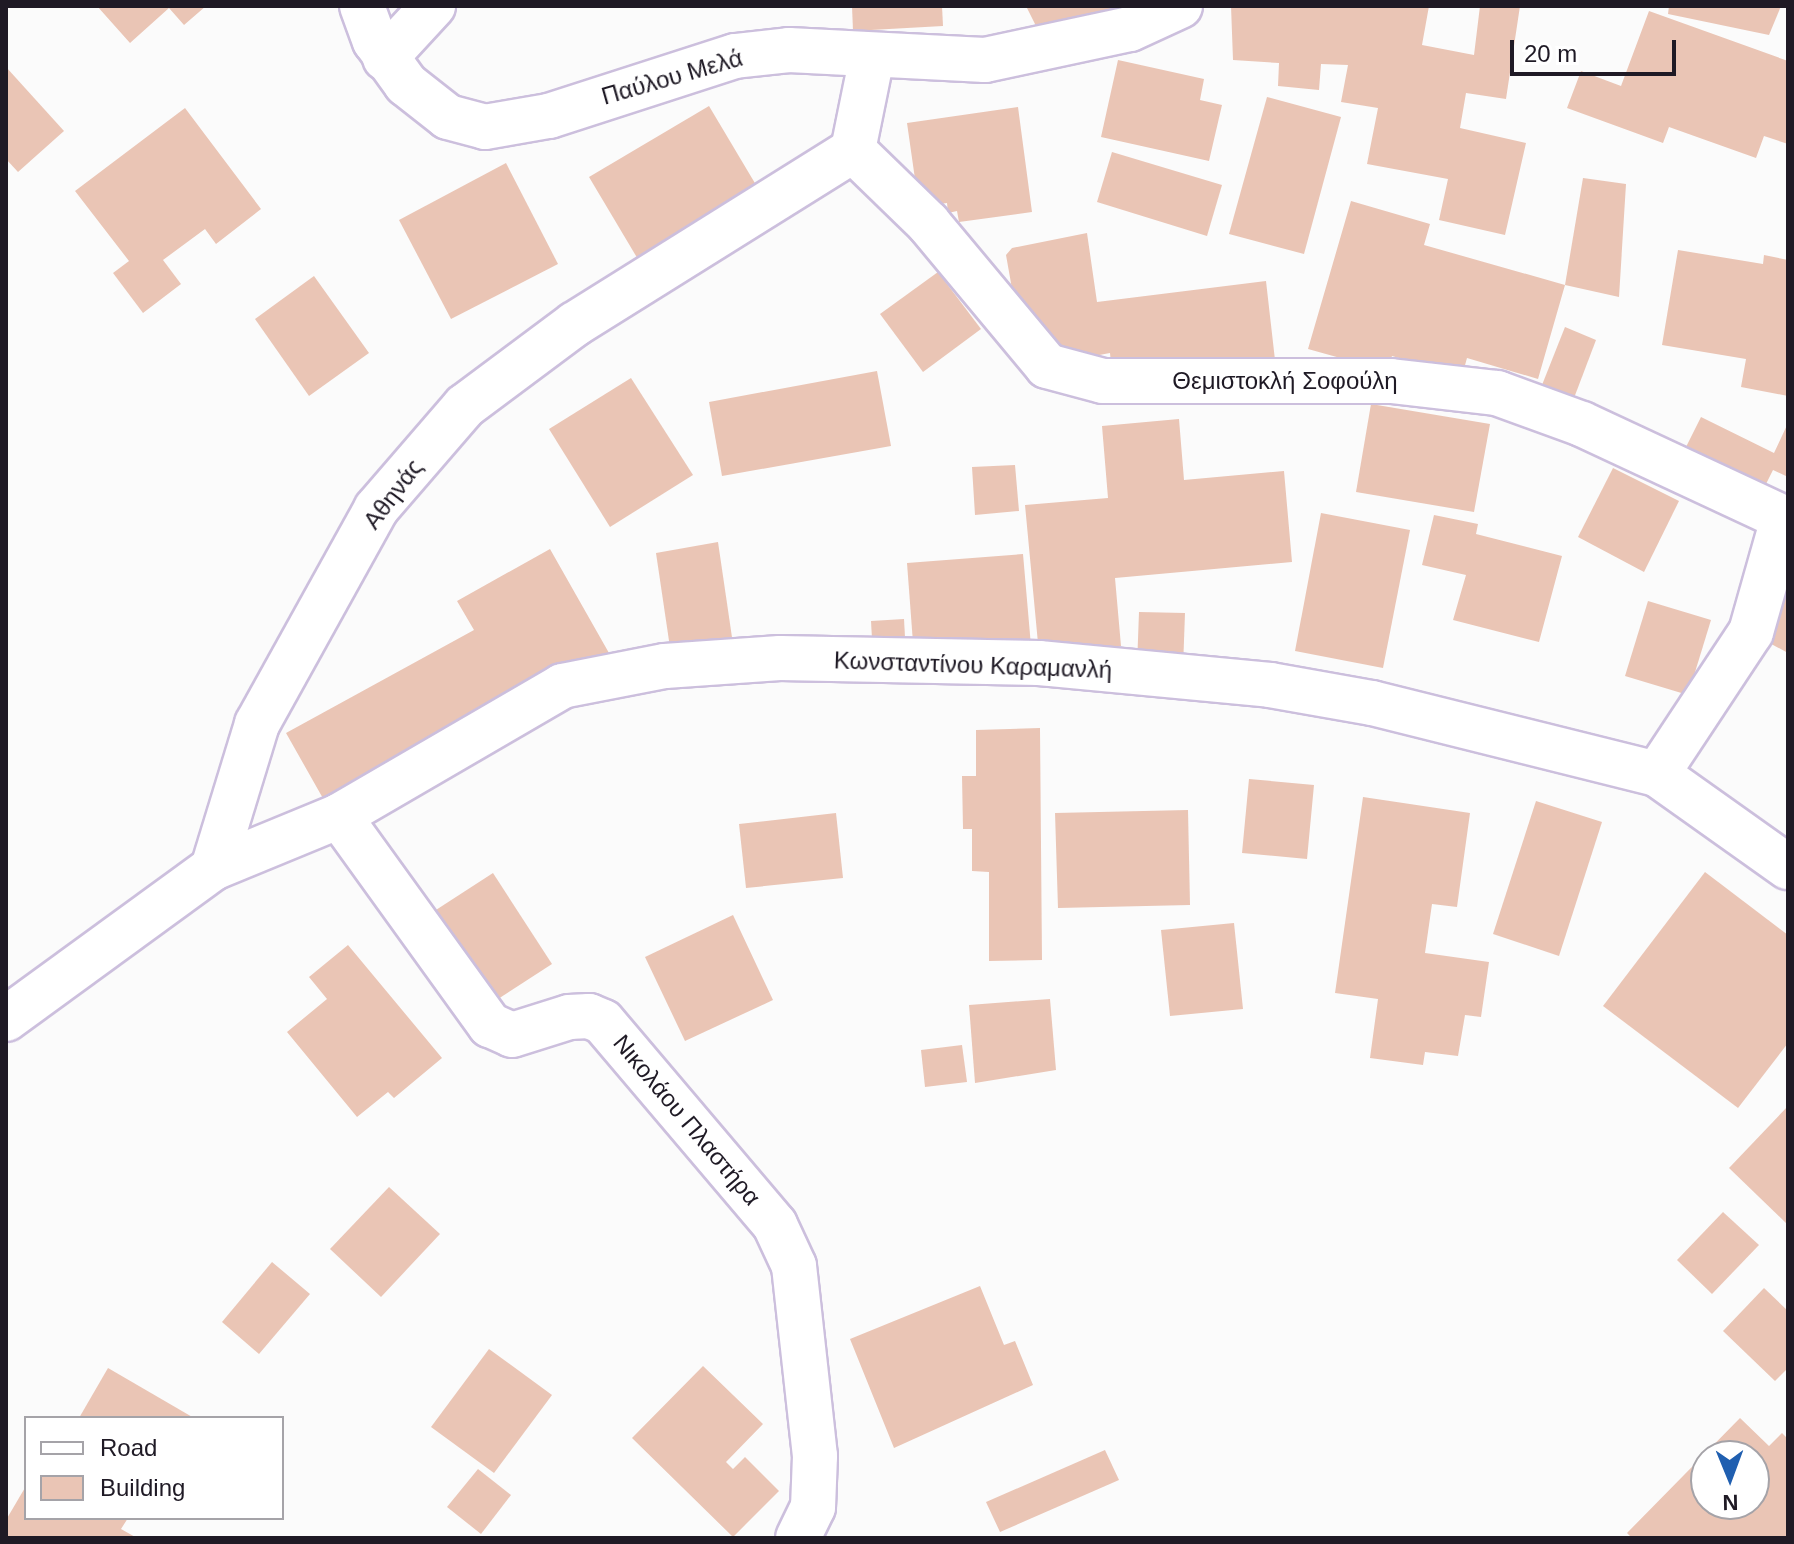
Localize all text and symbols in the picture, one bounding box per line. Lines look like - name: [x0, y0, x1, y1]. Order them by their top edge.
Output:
- scale bar: [1514, 24, 1680, 74]
- text: 20 m: [1524, 40, 1577, 67]
- street label: Παύλου Μελά: [598, 43, 746, 111]
- street label: Θεμιστοκλή Σοφούλη: [1172, 367, 1398, 395]
- street label: Αθηνάς: [357, 453, 429, 535]
- street label: Κωνσταντίνου Καραμανλή: [833, 646, 1113, 684]
- street label: Νικολάου Πλαστήρα: [607, 1029, 767, 1211]
- legend: [24, 1416, 284, 1520]
- text: Road: [100, 1434, 157, 1461]
- north arrow: [1690, 1440, 1770, 1520]
- text: Building: [100, 1474, 185, 1501]
- text: N: [1722, 1490, 1739, 1515]

